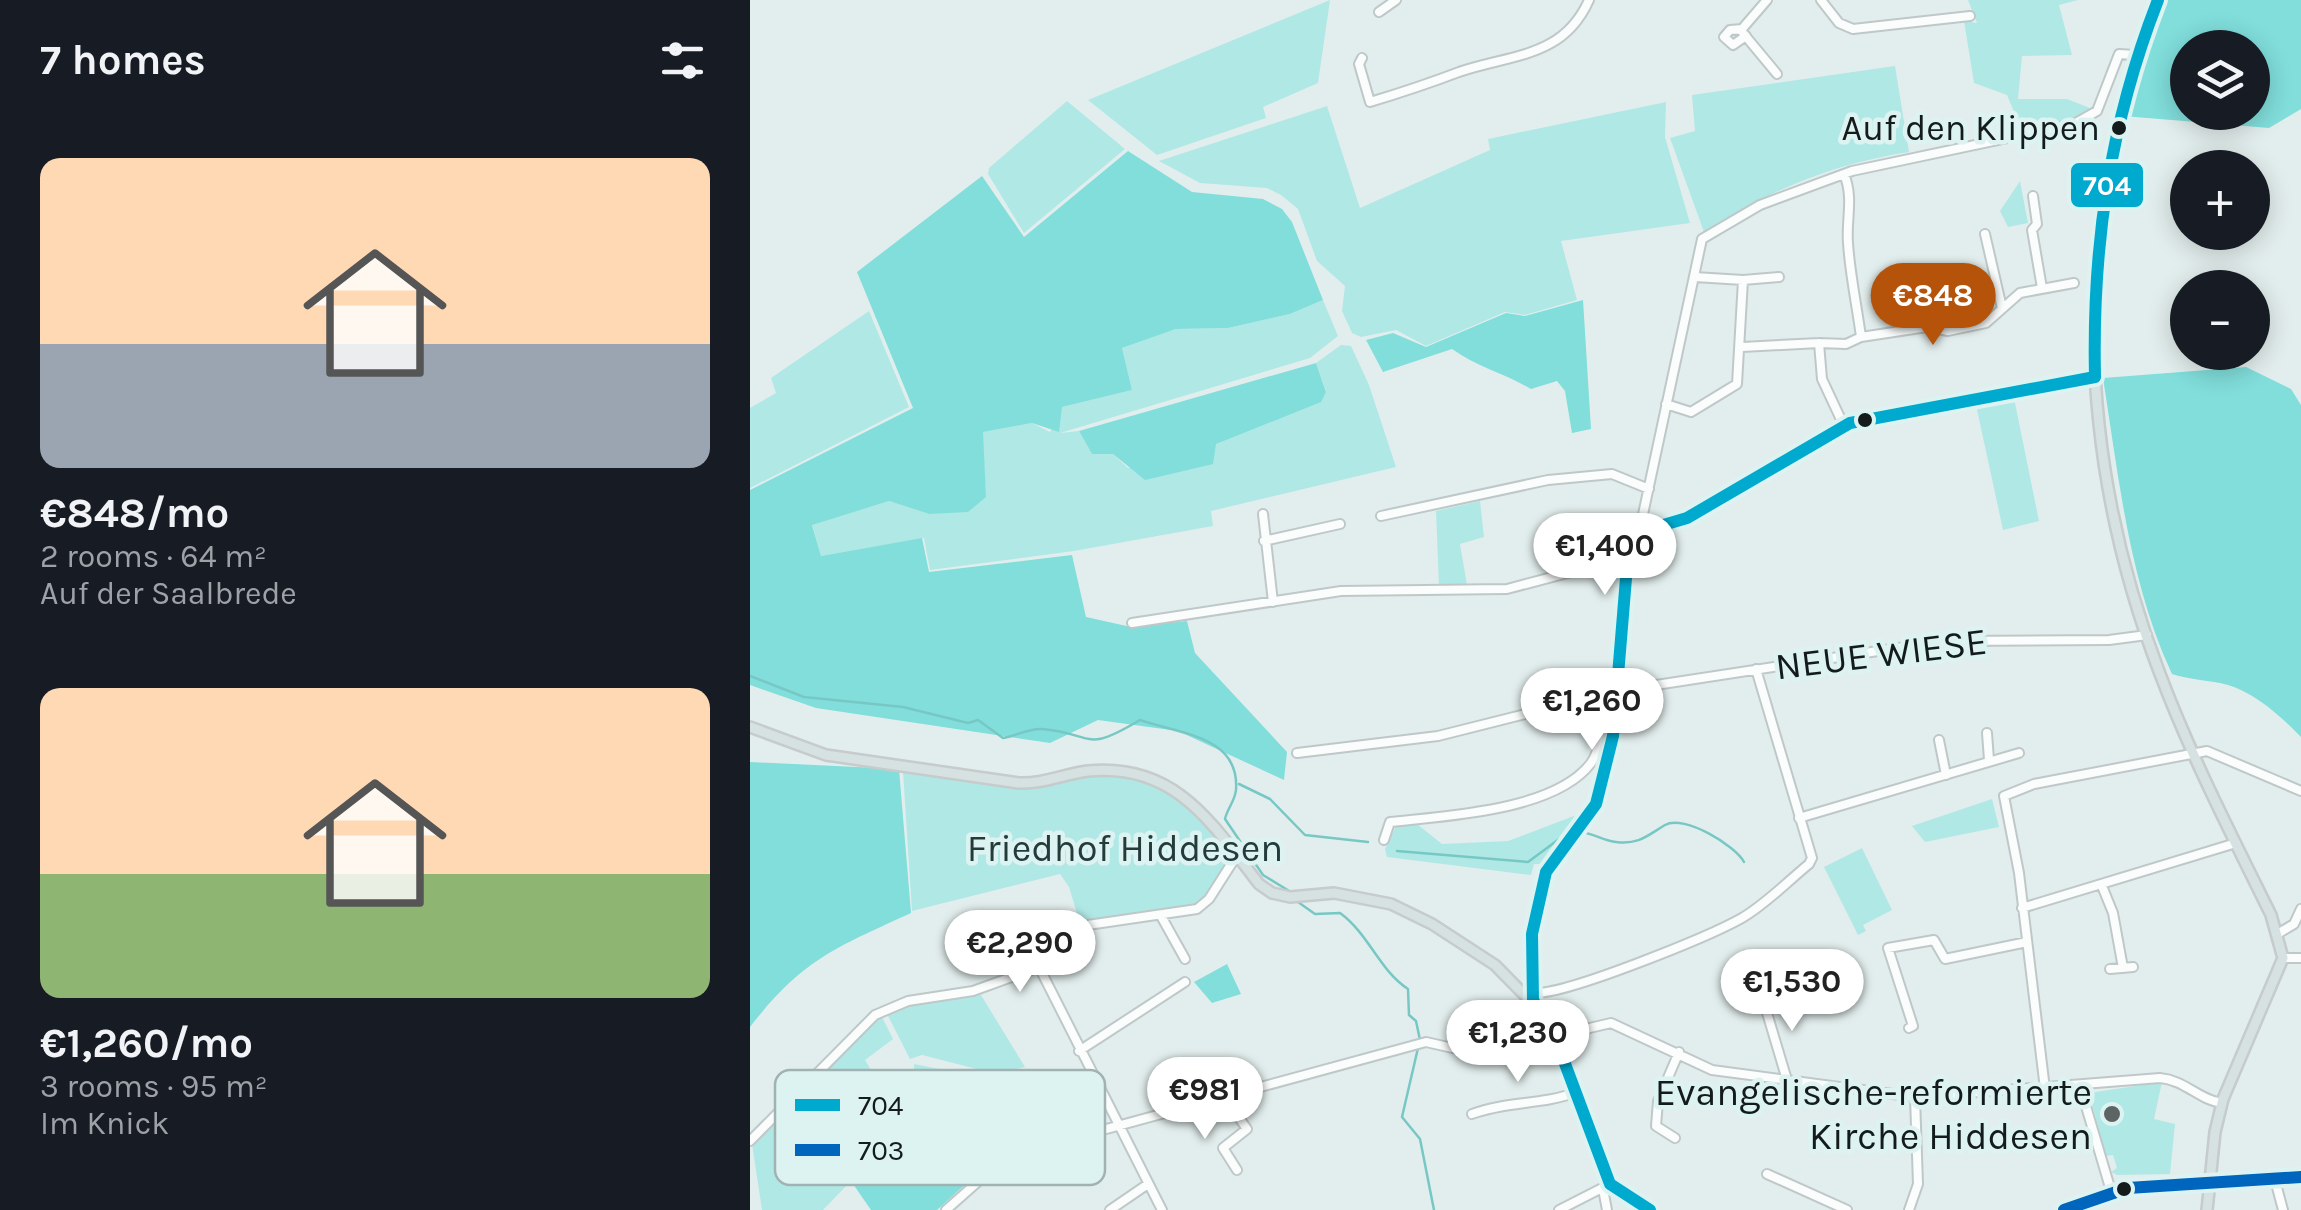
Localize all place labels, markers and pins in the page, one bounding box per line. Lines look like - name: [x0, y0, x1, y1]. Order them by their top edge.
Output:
- place label: Auf den Klippen: [1842, 107, 2100, 149]
- marker: Auf den Klippen: [2109, 118, 2129, 138]
- pin: €848: [1874, 263, 1992, 348]
- unlabelled marker: [1855, 410, 1875, 430]
- pin: €1,400: [1524, 513, 1686, 598]
- pin: €1,260: [1511, 668, 1673, 753]
- pin: €2,290: [939, 910, 1101, 995]
- pin: €1,530: [1711, 949, 1873, 1034]
- pin: €1,230: [1437, 1000, 1599, 1085]
- pin: €981: [1146, 1057, 1264, 1142]
- place label: Evangelische-reformierte Kirche Hiddesen: [1655, 1070, 2092, 1159]
- marker: Evangelische-reformierte Kirche Hiddesen: [2101, 1103, 2123, 1125]
- unlabelled marker: [2114, 1179, 2134, 1199]

